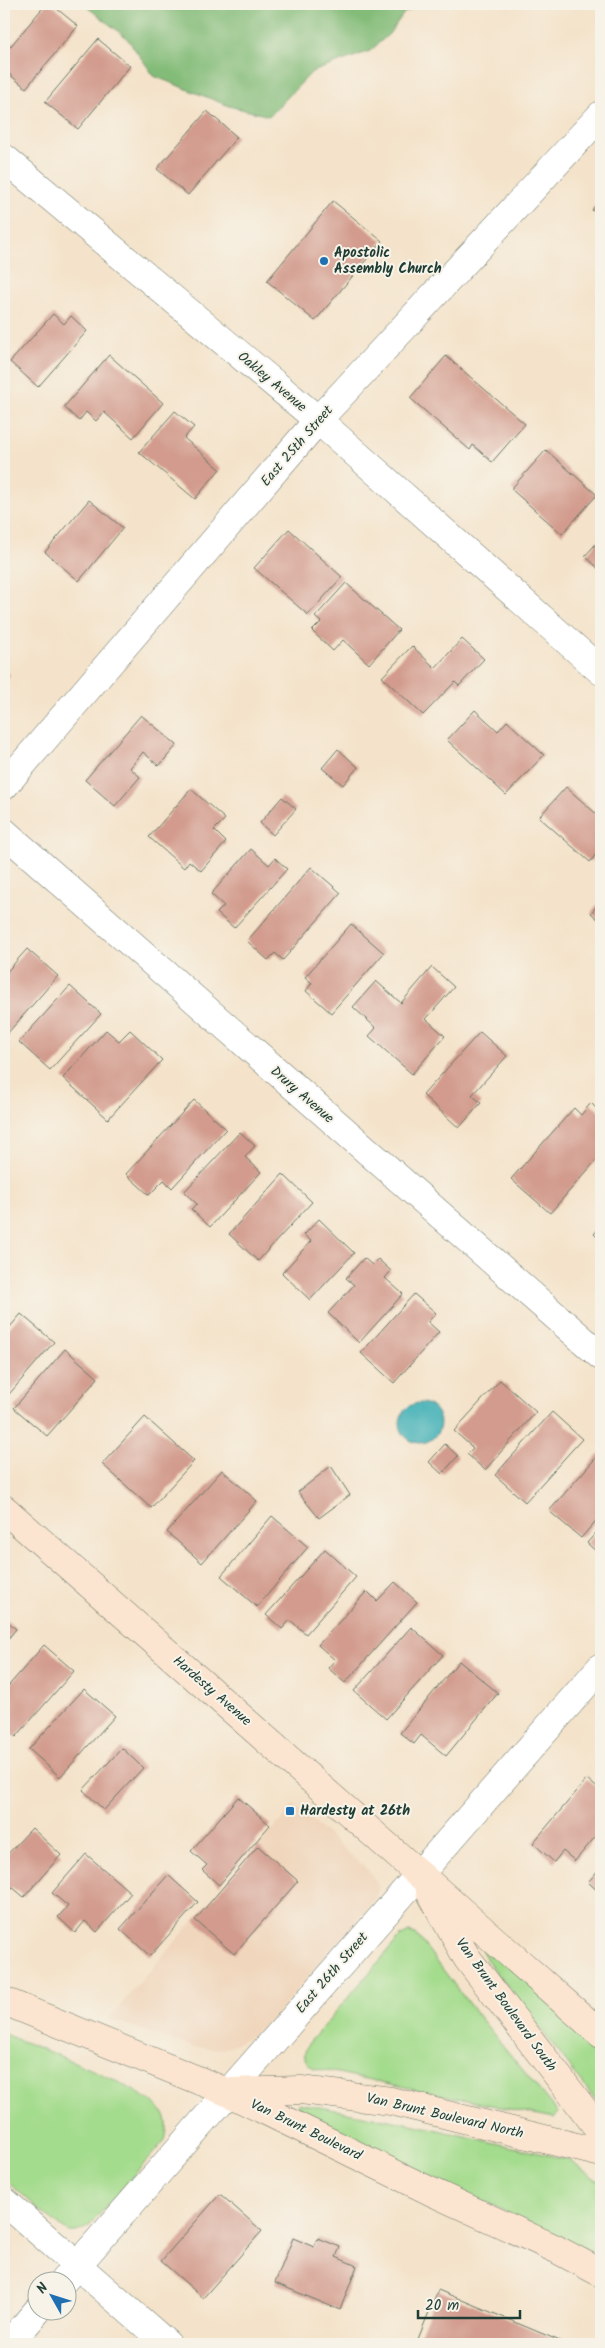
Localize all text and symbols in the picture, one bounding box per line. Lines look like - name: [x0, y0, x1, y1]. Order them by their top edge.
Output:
- place label: Apostolic Assembly Church: [334, 242, 442, 280]
- marker: Apostolic Assembly Church: [318, 255, 330, 267]
- street label: Oakley Avenue: [232, 346, 312, 418]
- street label: East 25th Street: [255, 400, 339, 492]
- street label: Drury Avenue: [265, 1061, 339, 1129]
- street label: Hardesty Avenue: [168, 1650, 257, 1732]
- place label: Hardesty at 26th: [300, 1800, 410, 1822]
- marker: Hardesty at 26th: [284, 1805, 296, 1817]
- street label: East 26th Street: [290, 1927, 374, 2019]
- street label: Van Brunt Boulevard South: [450, 1934, 562, 2076]
- street label: Van Brunt Boulevard North: [364, 2087, 526, 2145]
- street label: Van Brunt Boulevard: [246, 2093, 366, 2167]
- north arrow: [28, 2270, 78, 2320]
- text: N: [31, 2278, 54, 2299]
- scale bar: [418, 2288, 520, 2320]
- text: 20 m: [425, 2294, 459, 2318]

